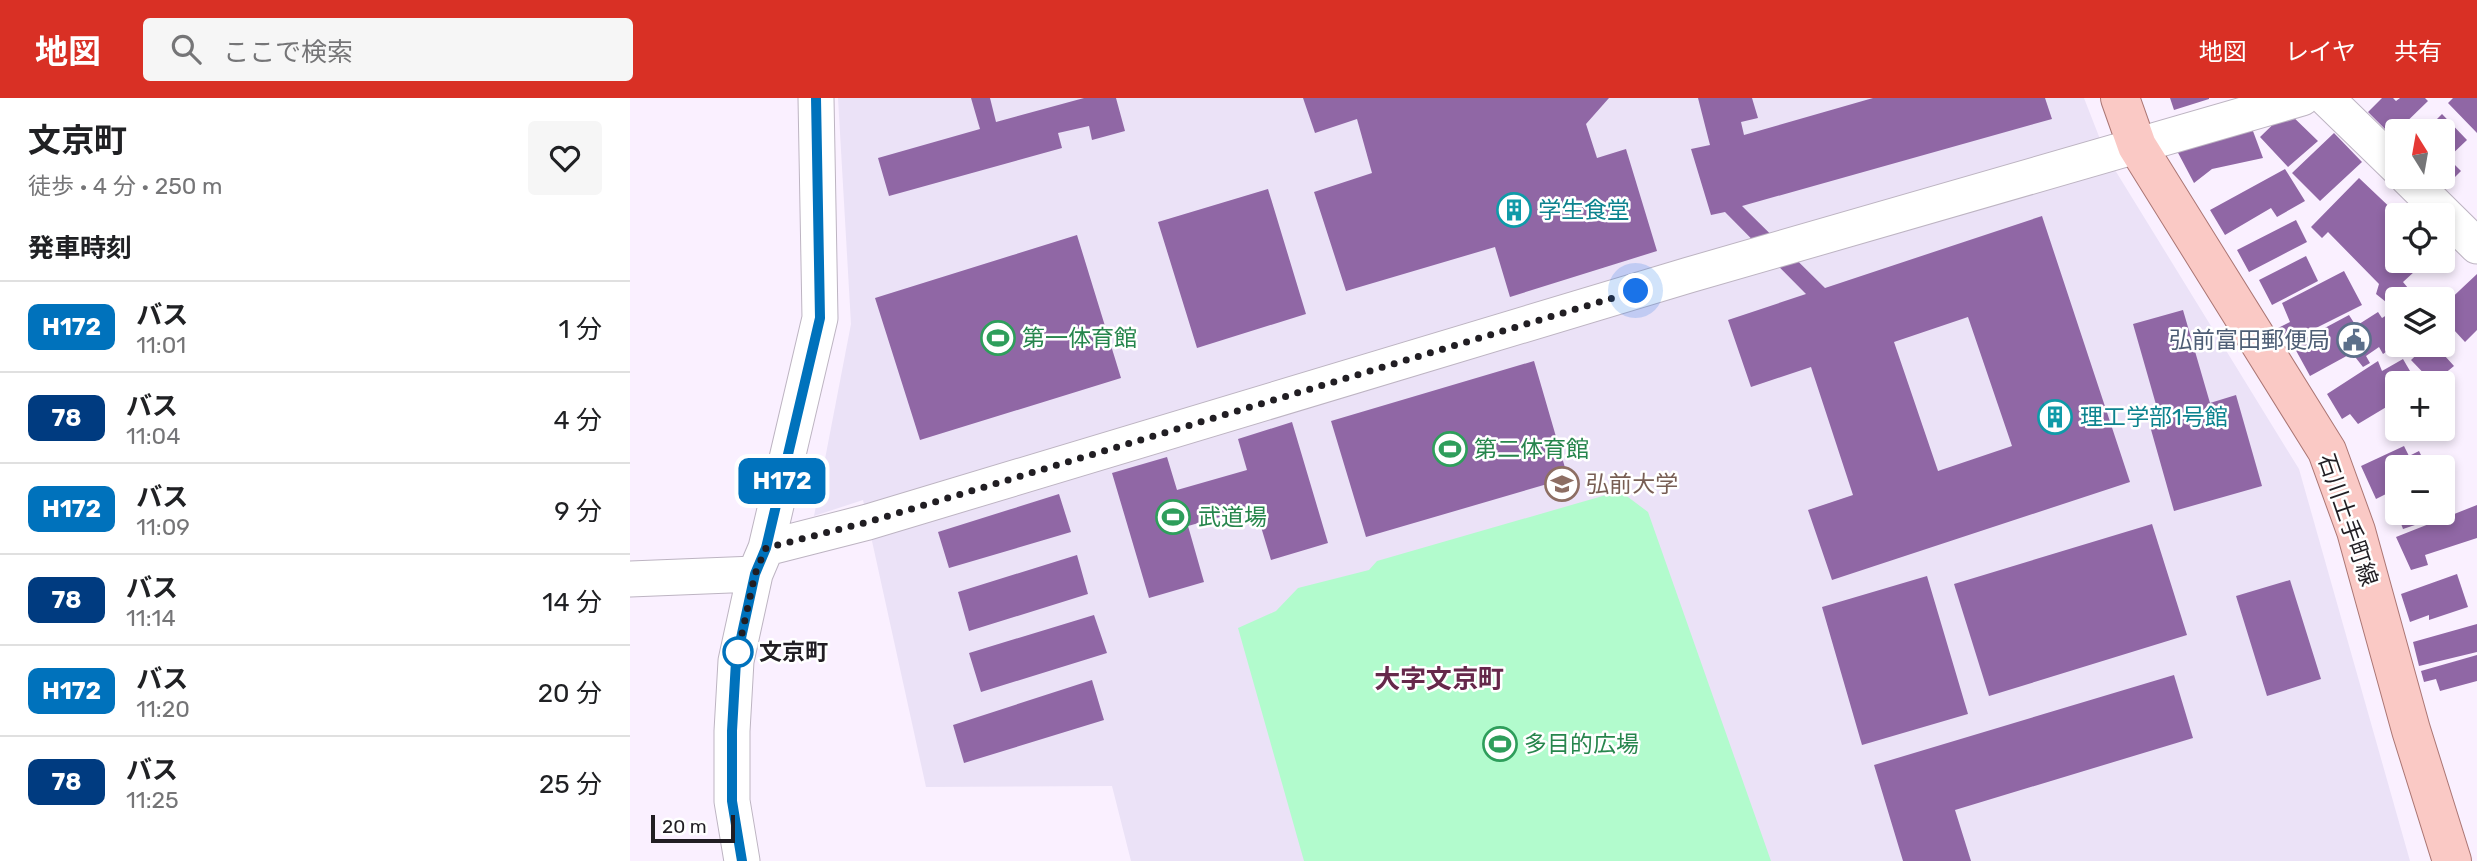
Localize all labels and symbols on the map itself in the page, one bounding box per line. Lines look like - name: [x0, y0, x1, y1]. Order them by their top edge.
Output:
- north arrow: [2385, 119, 2455, 189]
- building icon: 学生食堂: [1495, 191, 1533, 229]
- place label: 学生食堂: [1538, 196, 1630, 224]
- your location: [1618, 273, 1653, 308]
- sports icon: 第一体育館: [979, 319, 1017, 357]
- public building icon: 弘前富田郵便局: [2335, 321, 2373, 359]
- place label: 第一体育館: [1022, 324, 1137, 352]
- place label: 弘前富田郵便局: [2169, 326, 2330, 354]
- building icon: 理工学部1号館: [2036, 398, 2074, 436]
- place label: 理工学部1号館: [2080, 403, 2228, 431]
- sports icon: 第二体育館: [1431, 430, 1469, 468]
- place label: 第二体育館: [1474, 435, 1589, 463]
- street label: 石川土手町線: [2312, 450, 2384, 590]
- line badge: H172: [733, 458, 831, 504]
- school or university icon: 弘前大学: [1543, 465, 1581, 503]
- place label: 弘前大学: [1586, 470, 1678, 498]
- sports icon: 武道場: [1154, 498, 1192, 536]
- place label: 武道場: [1198, 503, 1267, 531]
- marker: 文京町: [723, 637, 753, 667]
- place label: 文京町: [759, 638, 828, 666]
- district label: 大字文京町: [1374, 664, 1504, 695]
- sports icon: 多目的広場: [1481, 725, 1519, 763]
- place label: 多目的広場: [1524, 730, 1639, 758]
- scale bar: [651, 812, 735, 844]

